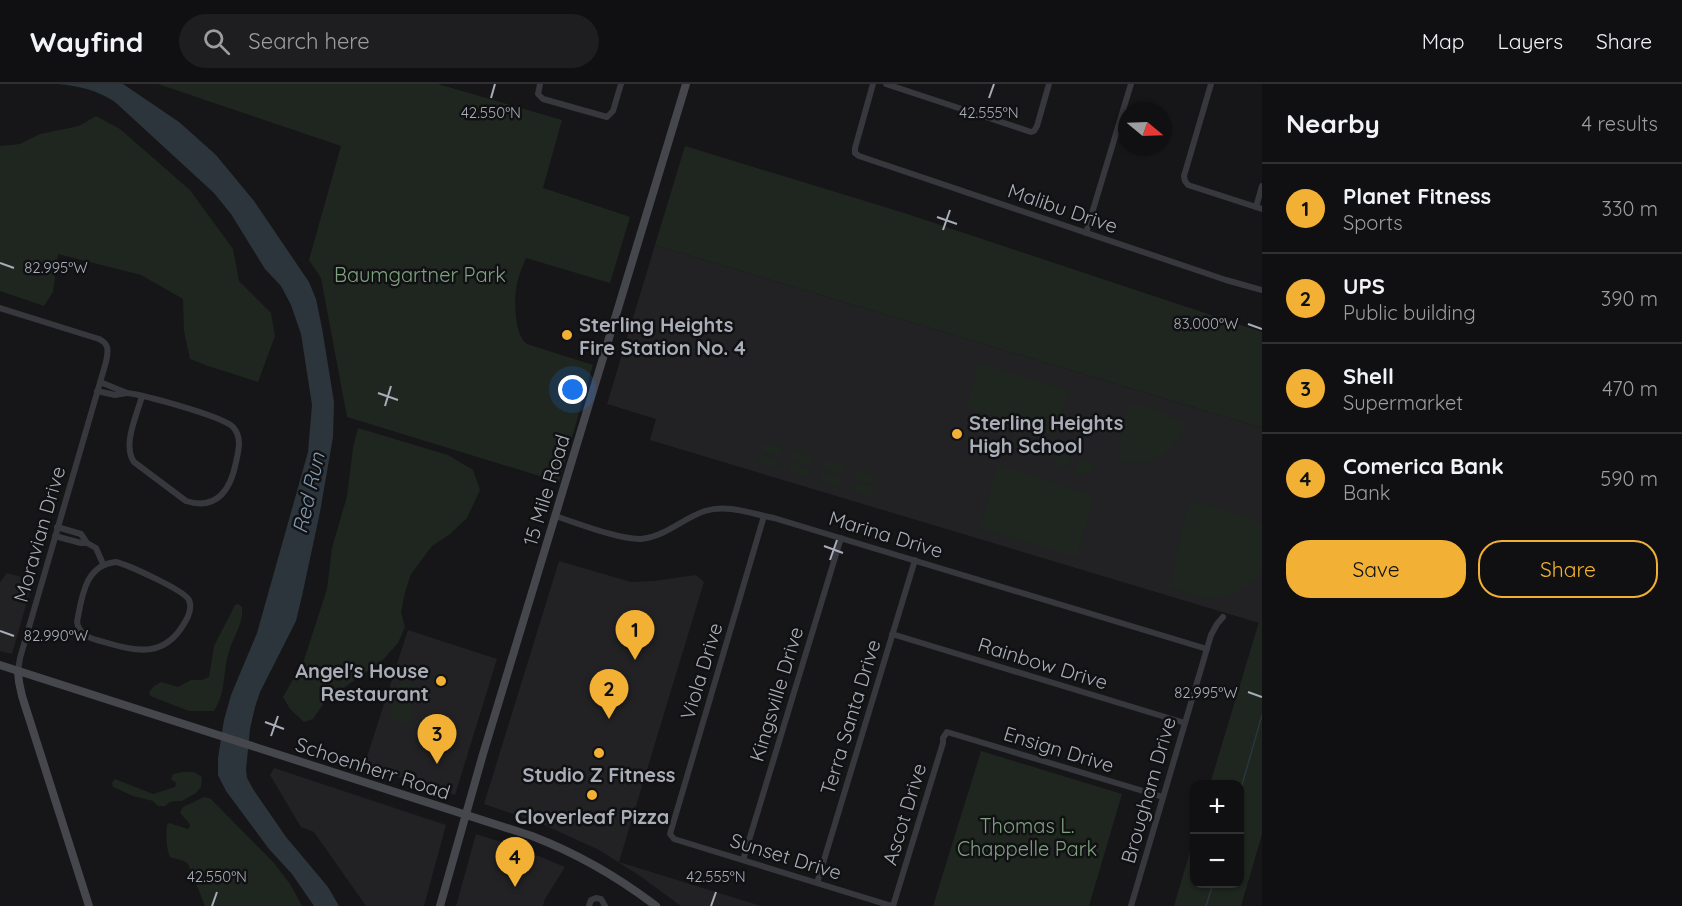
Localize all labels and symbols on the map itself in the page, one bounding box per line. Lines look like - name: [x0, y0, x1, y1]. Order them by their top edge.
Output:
- north arrow: [1118, 102, 1172, 156]
- text: 42.550°N: [461, 103, 521, 122]
- text: 42.555°N: [959, 103, 1019, 122]
- street label: Malibu Drive: [1005, 178, 1121, 238]
- text: 82.995°W: [24, 258, 88, 277]
- park label: Baumgartner Park: [334, 262, 506, 287]
- place label: Sterling Heights Fire Station No. 4: [579, 312, 746, 360]
- text: 83.000°W: [1174, 314, 1239, 333]
- marker: Sterling Heights Fire Station No. 4: [560, 328, 574, 342]
- your location: [558, 375, 587, 404]
- place label: Sterling Heights High School: [969, 410, 1124, 458]
- marker: Sterling Heights High School: [950, 427, 964, 441]
- street label: 15 Mile Road: [517, 431, 575, 549]
- water label: Red Run: [286, 449, 330, 536]
- street label: Moravian Drive: [8, 463, 70, 605]
- street label: Marina Drive: [826, 505, 946, 563]
- pin: 1: [616, 610, 654, 660]
- street label: Viola Drive: [674, 620, 728, 722]
- street label: Kingsville Drive: [744, 624, 808, 764]
- text: 82.990°W: [24, 626, 89, 645]
- street label: Rainbow Drive: [975, 631, 1111, 695]
- street label: Terra Santa Drive: [814, 636, 886, 798]
- place label: Angel's House Restaurant: [295, 658, 429, 706]
- pin: 2: [590, 670, 628, 719]
- marker: Angel's House Restaurant: [434, 674, 448, 688]
- text: 82.995°W: [1174, 683, 1238, 702]
- pin: 3: [418, 714, 456, 764]
- street label: Brougham Drive: [1115, 714, 1181, 866]
- street label: Ensign Drive: [1001, 720, 1117, 778]
- street label: Schoenherr Road: [293, 731, 453, 805]
- marker: Studio Z Fitness: [592, 746, 606, 760]
- street label: Ascot Drive: [877, 760, 931, 868]
- place label: Studio Z Fitness: [523, 762, 675, 787]
- marker: Cloverleaf Pizza: [585, 788, 599, 802]
- place label: Cloverleaf Pizza: [515, 804, 669, 829]
- park label: Thomas L. Chappelle Park: [957, 813, 1097, 861]
- street label: Sunset Drive: [727, 827, 845, 885]
- pin: 4: [496, 838, 534, 887]
- text: 42.550°N: [187, 867, 247, 886]
- text: 42.555°N: [686, 867, 746, 886]

